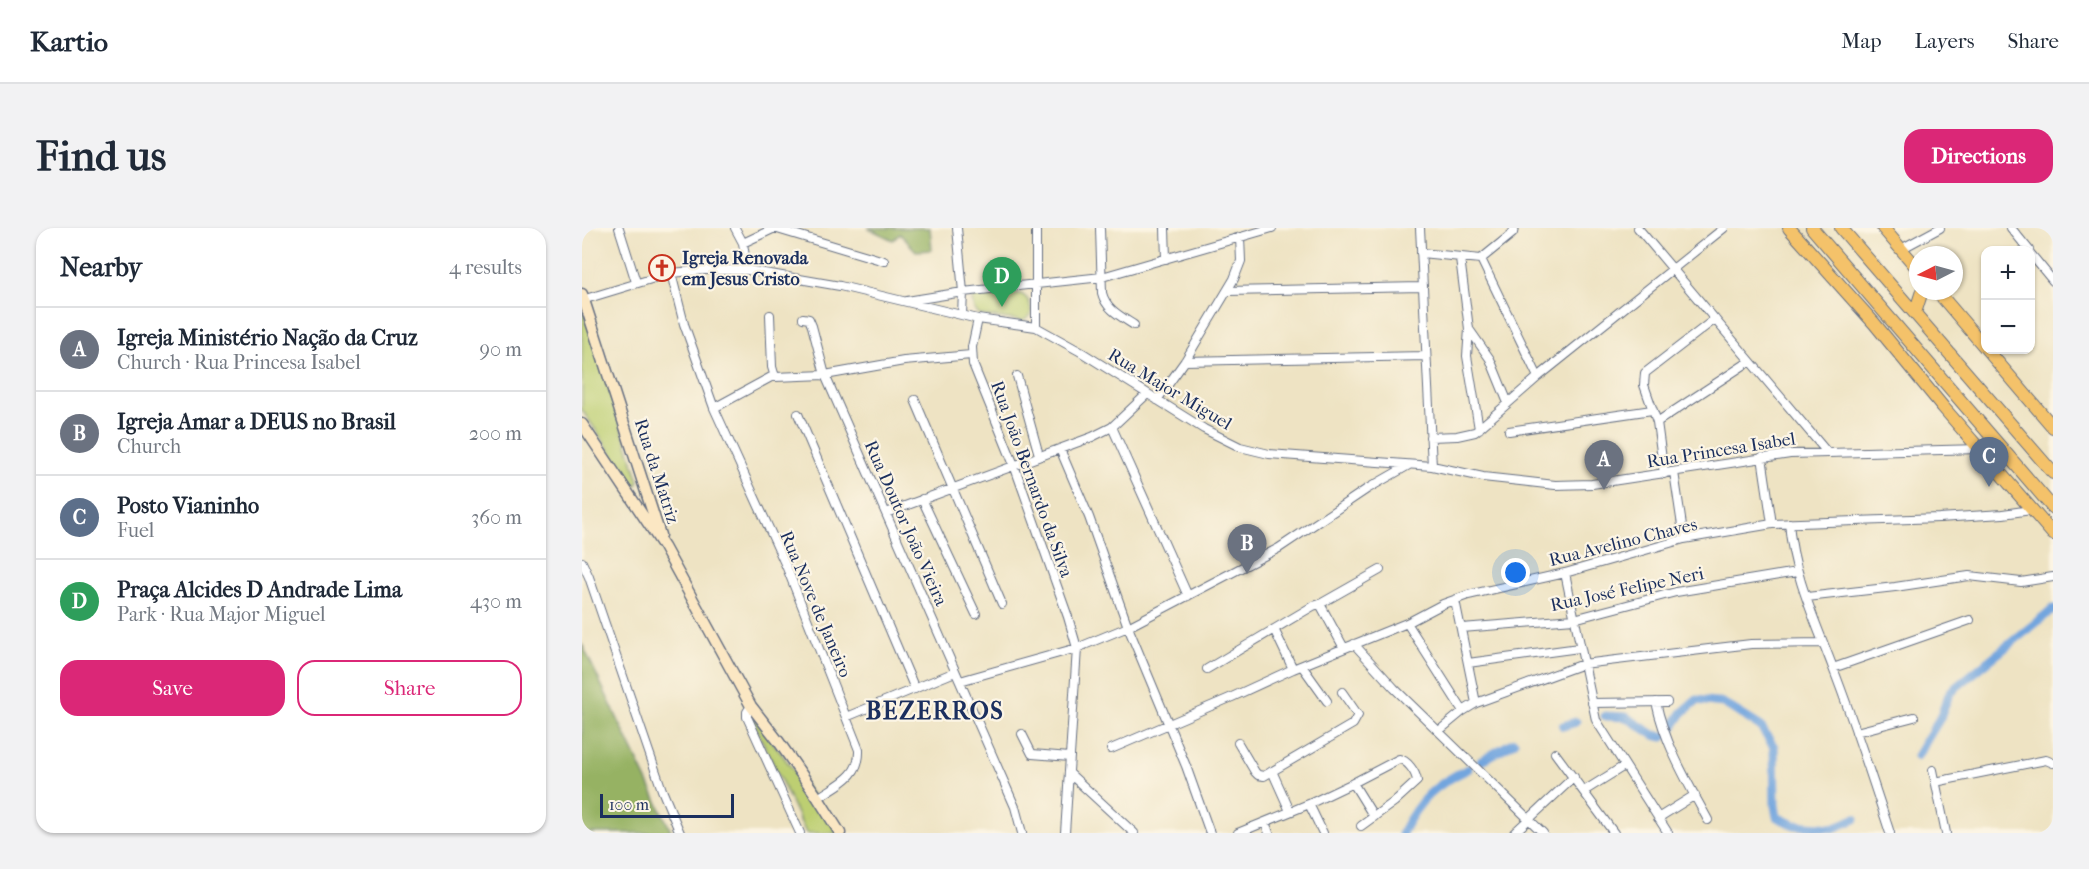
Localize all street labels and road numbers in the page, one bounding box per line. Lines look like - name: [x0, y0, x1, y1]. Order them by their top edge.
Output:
- street label: Rua Major Miguel: [1104, 344, 1235, 435]
- street label: Rua João Bernardo da Silva: [986, 378, 1077, 581]
- street label: Rua da Matriz: [630, 416, 683, 526]
- street label: Rua Princesa Isabel: [1645, 428, 1797, 473]
- street label: Rua Doutor João Vieira: [860, 437, 952, 610]
- street label: Rua Avelino Chaves: [1547, 514, 1700, 571]
- street label: Rua Nove de Janeiro: [775, 528, 856, 681]
- street label: Rua José Felipe Neri: [1548, 563, 1706, 616]

